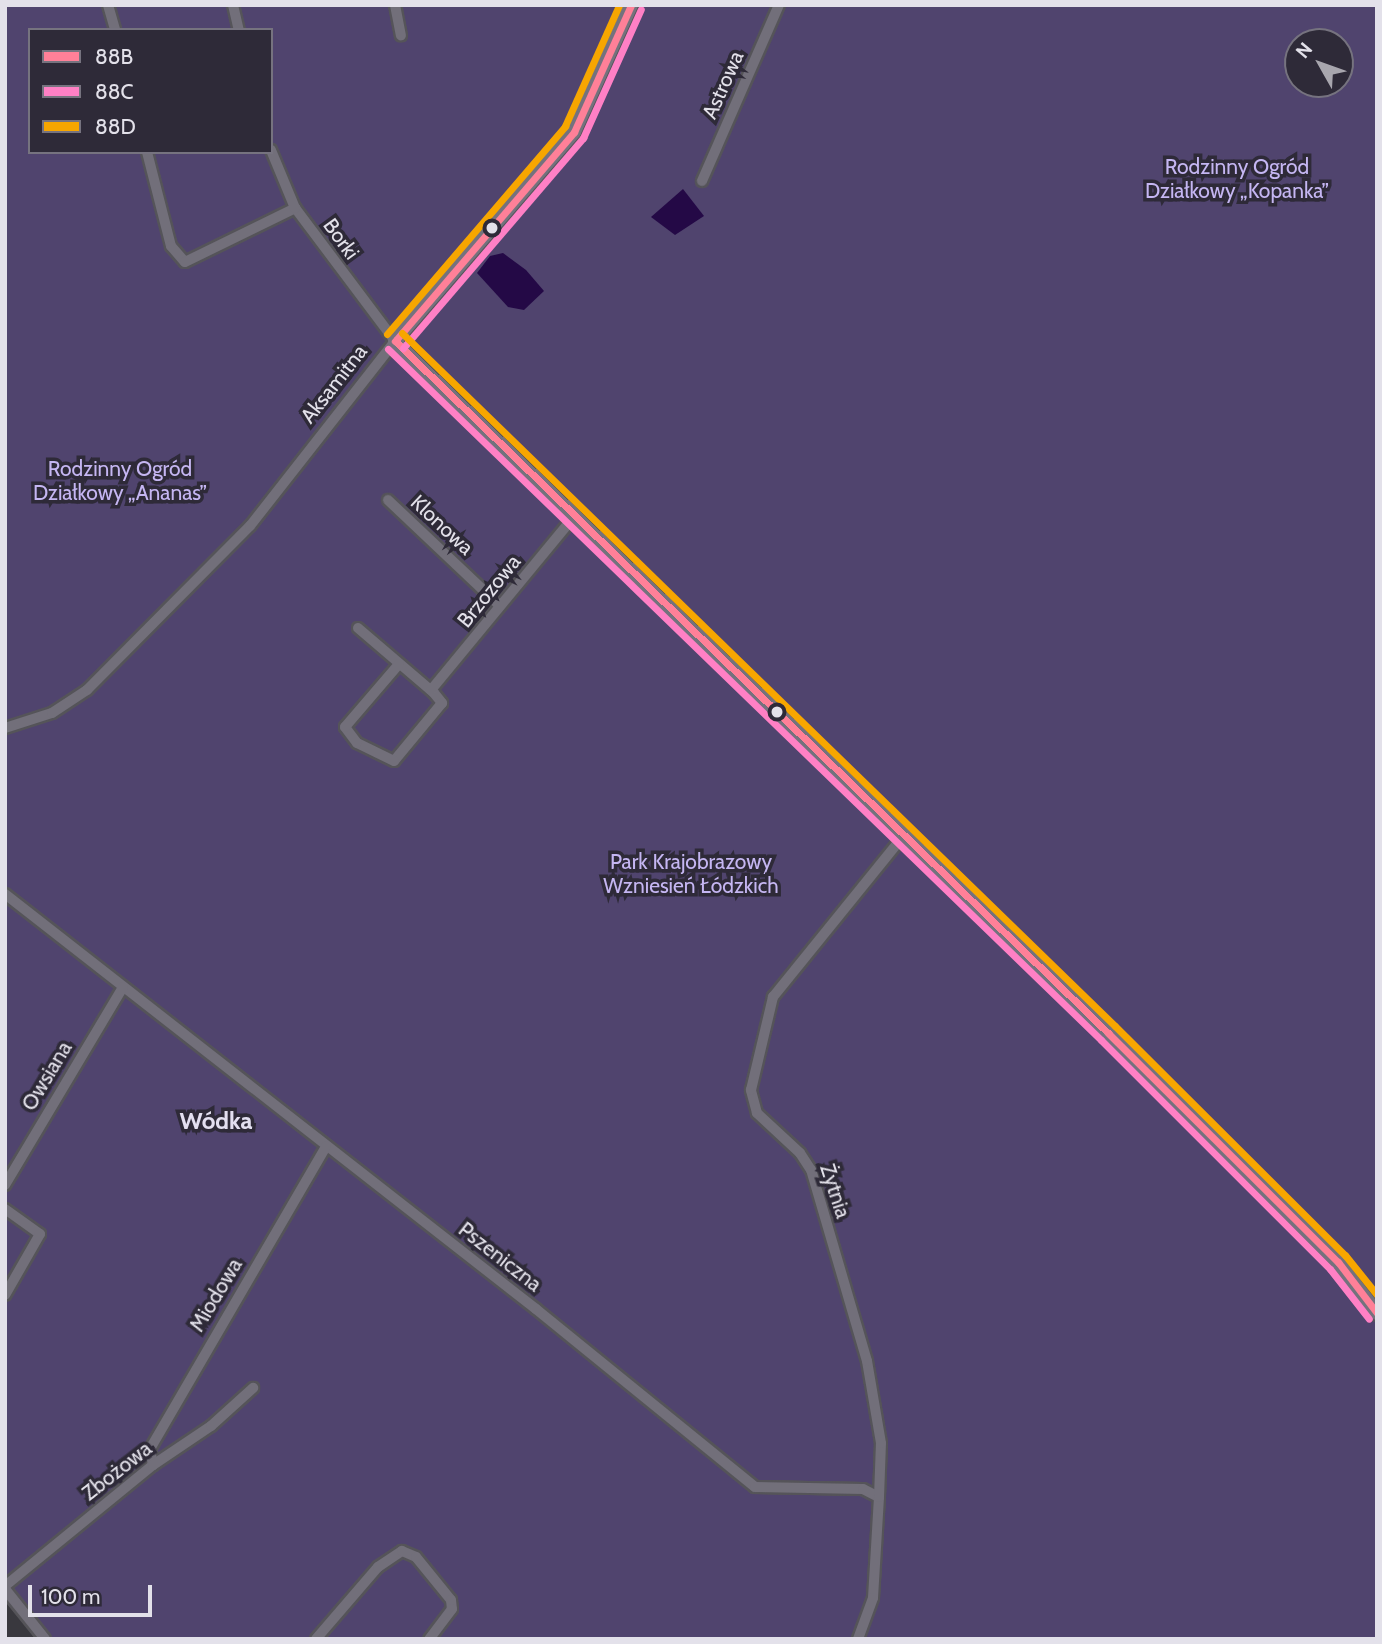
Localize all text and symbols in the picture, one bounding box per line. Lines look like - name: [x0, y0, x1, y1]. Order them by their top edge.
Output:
- legend: [28, 28, 273, 154]
- north arrow: [1284, 28, 1354, 98]
- text: N: [1291, 38, 1317, 63]
- text: 88B: [95, 44, 133, 69]
- street label: Astrowa: [697, 47, 749, 123]
- text: 88C: [95, 79, 133, 104]
- text: 88D: [95, 114, 136, 139]
- park label: Rodzinny Ogród Działkowy „Kopanka”: [1145, 154, 1329, 204]
- street label: Borki: [318, 214, 364, 264]
- unlabelled marker: [485, 221, 499, 235]
- street label: Aksamitna: [295, 340, 373, 428]
- park label: Rodzinny Ogród Działkowy „Ananas”: [33, 456, 207, 506]
- street label: Klonowa: [405, 490, 479, 560]
- street label: Brzozowa: [452, 550, 526, 632]
- unlabelled marker: [770, 705, 784, 719]
- park label: Park Krajobrazowy Wzniesień Łódzkich: [603, 849, 779, 899]
- street label: Owsiana: [17, 1037, 77, 1115]
- district label: Wódka: [179, 1107, 253, 1135]
- street label: Żytnia: [814, 1161, 856, 1221]
- street label: Pszeniczna: [453, 1217, 547, 1297]
- street label: Miodowa: [184, 1254, 248, 1336]
- street label: Zbożowa: [77, 1436, 157, 1506]
- scale bar: [32, 1570, 156, 1614]
- text: 100 m: [41, 1584, 100, 1609]

